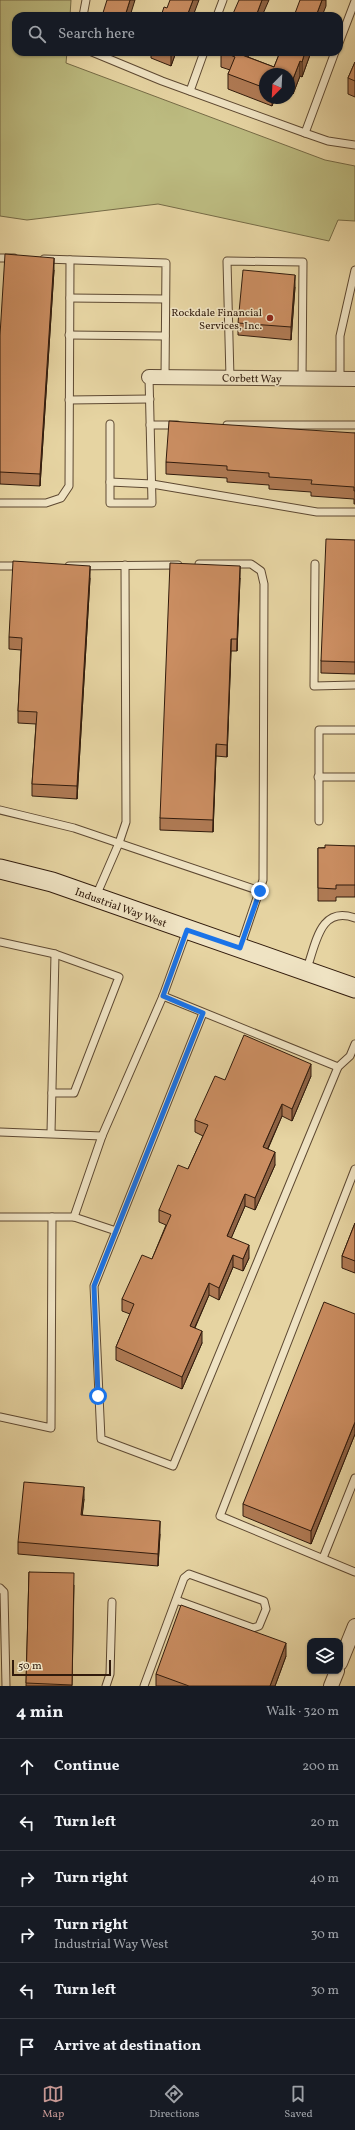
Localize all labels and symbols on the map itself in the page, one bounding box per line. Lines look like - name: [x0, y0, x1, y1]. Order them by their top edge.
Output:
- north arrow: [259, 68, 295, 104]
- place label: Rockdale Financial Services, Inc.: [171, 306, 262, 334]
- marker: Rockdale Financial Services, Inc.: [265, 313, 275, 323]
- street label: Corbett Way: [222, 371, 282, 388]
- route end: [251, 882, 269, 900]
- street label: Industrial Way West: [72, 885, 169, 932]
- route start: [89, 1387, 107, 1405]
- scale bar: [12, 1658, 111, 1677]

